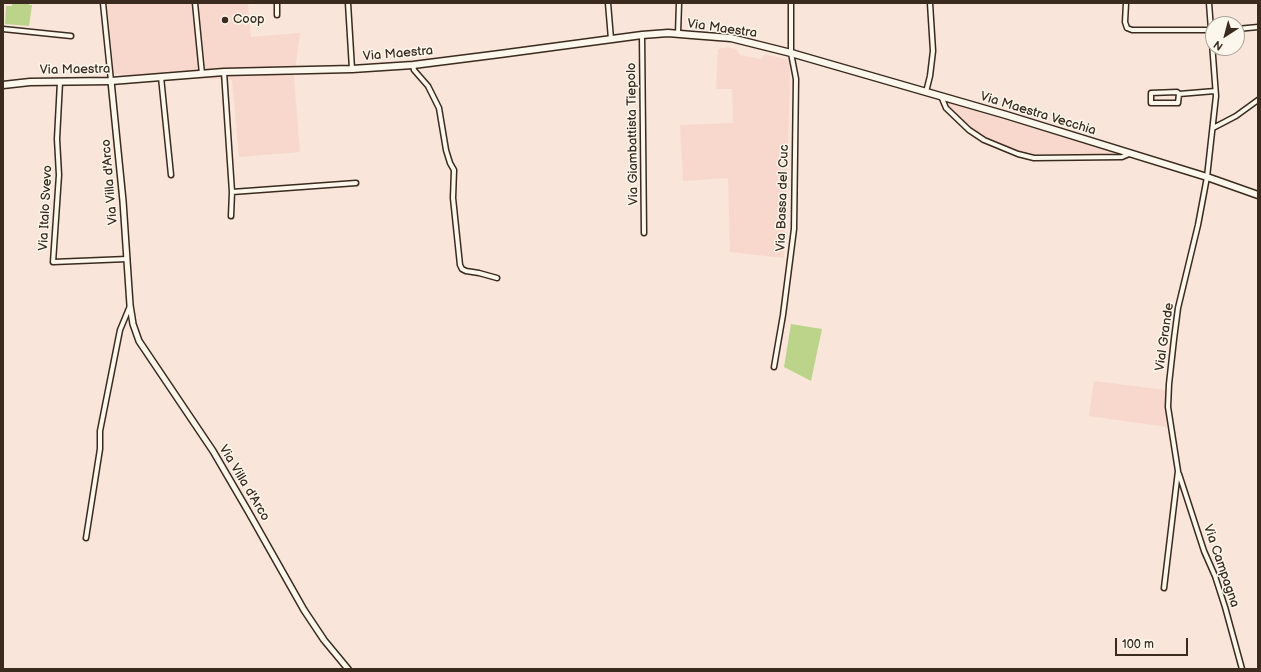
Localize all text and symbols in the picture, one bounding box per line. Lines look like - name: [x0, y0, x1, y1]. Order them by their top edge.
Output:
- place label: Coop: [233, 12, 265, 28]
- marker: Coop: [220, 15, 230, 25]
- street label: Via Maestra: [686, 16, 758, 42]
- north arrow: [1205, 16, 1245, 56]
- text: N: [1211, 38, 1225, 53]
- street label: Via Maestra: [362, 43, 434, 65]
- street label: Via Maestra: [40, 62, 110, 78]
- street label: Via Giambattista Tiepolo: [624, 63, 642, 205]
- street label: Via Maestra Vecchia: [978, 89, 1098, 139]
- street label: Via Villa d'Arco: [98, 139, 122, 225]
- street label: Via Bassa del Cuc: [773, 144, 793, 252]
- street label: Via Italo Svevo: [36, 165, 56, 251]
- street label: Vial Grande: [1152, 302, 1178, 372]
- street label: Via Villa d'Arco: [215, 442, 273, 524]
- street label: Via Campagna: [1200, 523, 1242, 609]
- scale bar: [1117, 630, 1190, 656]
- text: 100 m: [1122, 637, 1154, 652]

